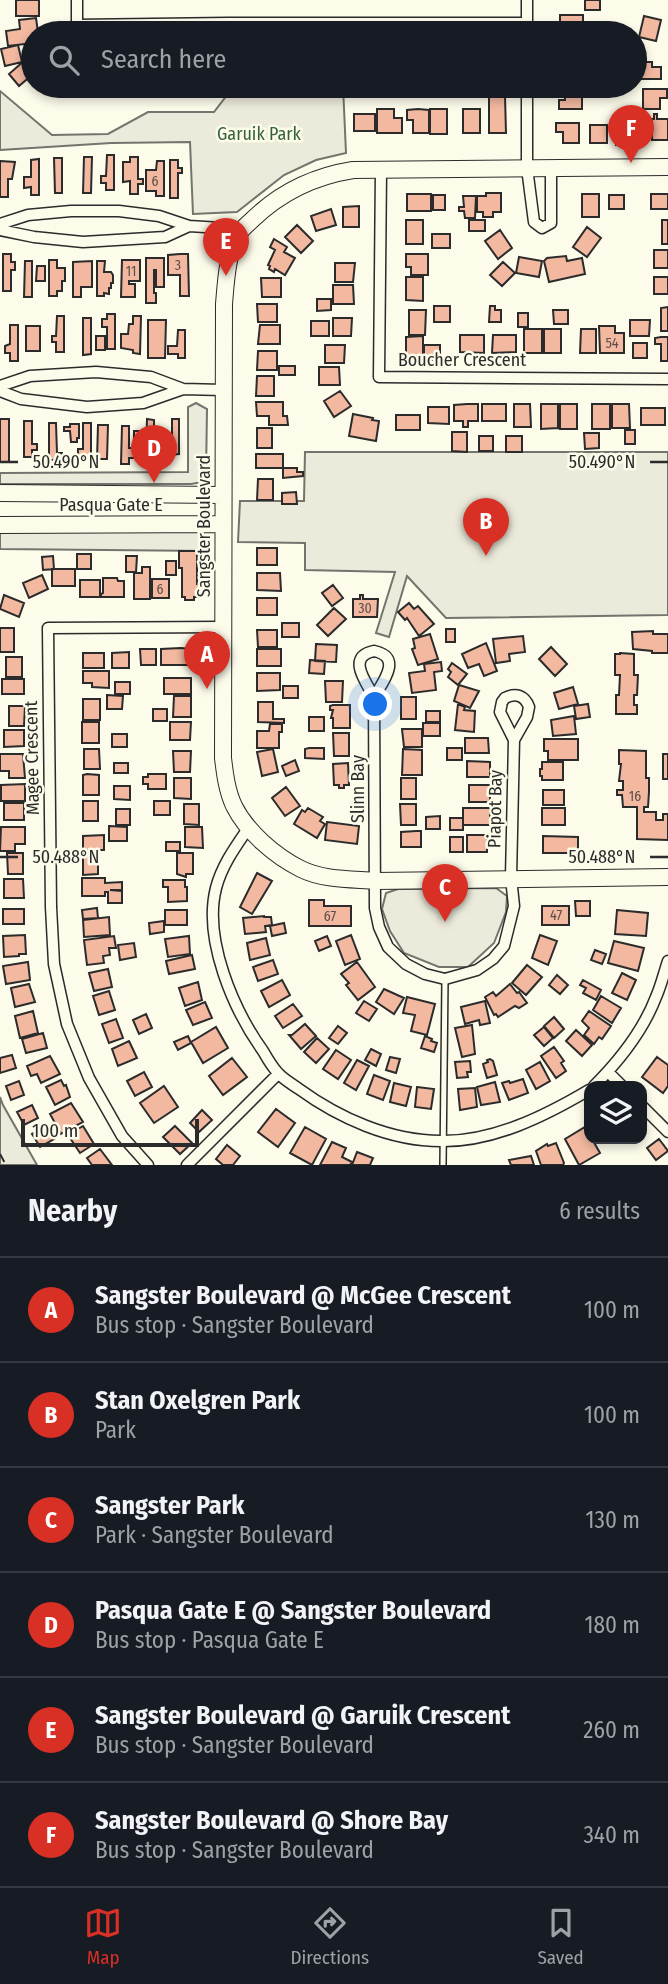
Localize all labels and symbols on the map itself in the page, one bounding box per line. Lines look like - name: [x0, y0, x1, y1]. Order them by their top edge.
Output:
- pin: F: [608, 105, 654, 163]
- park label: Garuik Park: [217, 123, 302, 145]
- house number: 6: [152, 173, 159, 190]
- pin: E: [203, 218, 249, 276]
- house number: 3: [175, 257, 181, 274]
- house number: 11: [126, 263, 136, 280]
- house number: 54: [605, 335, 619, 352]
- street label: Boucher Crescent: [398, 349, 526, 371]
- pin: D: [131, 425, 177, 483]
- text: 50.490°N: [33, 451, 99, 473]
- text: 50.490°N: [569, 451, 635, 473]
- street label: Sangster Boulevard: [193, 455, 215, 597]
- street label: Pasqua Gate E: [59, 494, 163, 516]
- pin: B: [463, 498, 509, 556]
- house number: 6: [157, 581, 164, 598]
- house number: 30: [358, 600, 372, 617]
- pin: A: [184, 631, 230, 689]
- your location: [358, 687, 392, 721]
- street label: Magee Crescent: [20, 700, 44, 815]
- street label: Slinn Bay: [347, 755, 369, 823]
- street label: Piapot Bay: [483, 770, 507, 848]
- house number: 16: [629, 788, 641, 805]
- text: 50.488°N: [33, 846, 99, 868]
- text: 50.488°N: [569, 846, 635, 868]
- pin: C: [422, 864, 468, 922]
- house number: 47: [550, 907, 562, 924]
- house number: 67: [324, 908, 336, 925]
- scale bar: [21, 1116, 200, 1148]

